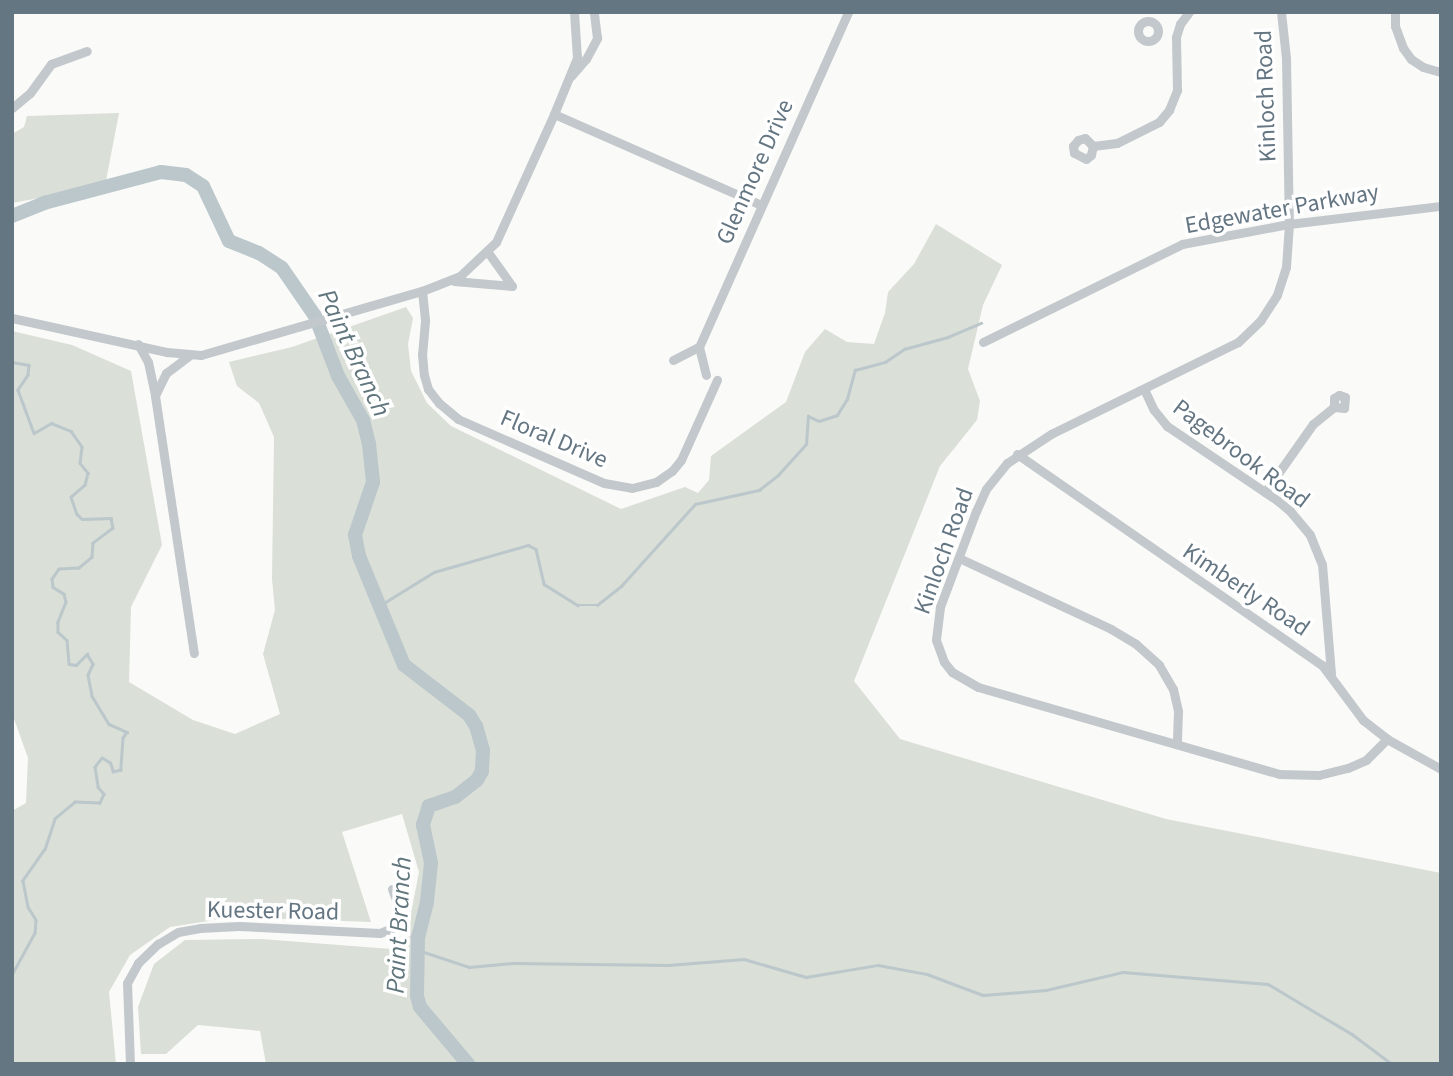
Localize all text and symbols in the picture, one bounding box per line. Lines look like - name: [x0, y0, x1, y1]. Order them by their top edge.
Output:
- street label: Kinloch Road: [1249, 29, 1283, 163]
- street label: Glenmore Drive: [710, 95, 800, 249]
- street label: Edgewater Parkway: [1183, 178, 1381, 240]
- water label: Paint Branch: [311, 284, 397, 422]
- street label: Pagebrook Road: [1167, 393, 1315, 515]
- street label: Floral Drive: [496, 404, 612, 474]
- street label: Kinloch Road: [908, 484, 980, 618]
- street label: Kimberly Road: [1177, 537, 1315, 643]
- water label: Paint Branch: [380, 856, 418, 994]
- street label: Kuester Road: [207, 895, 339, 927]

